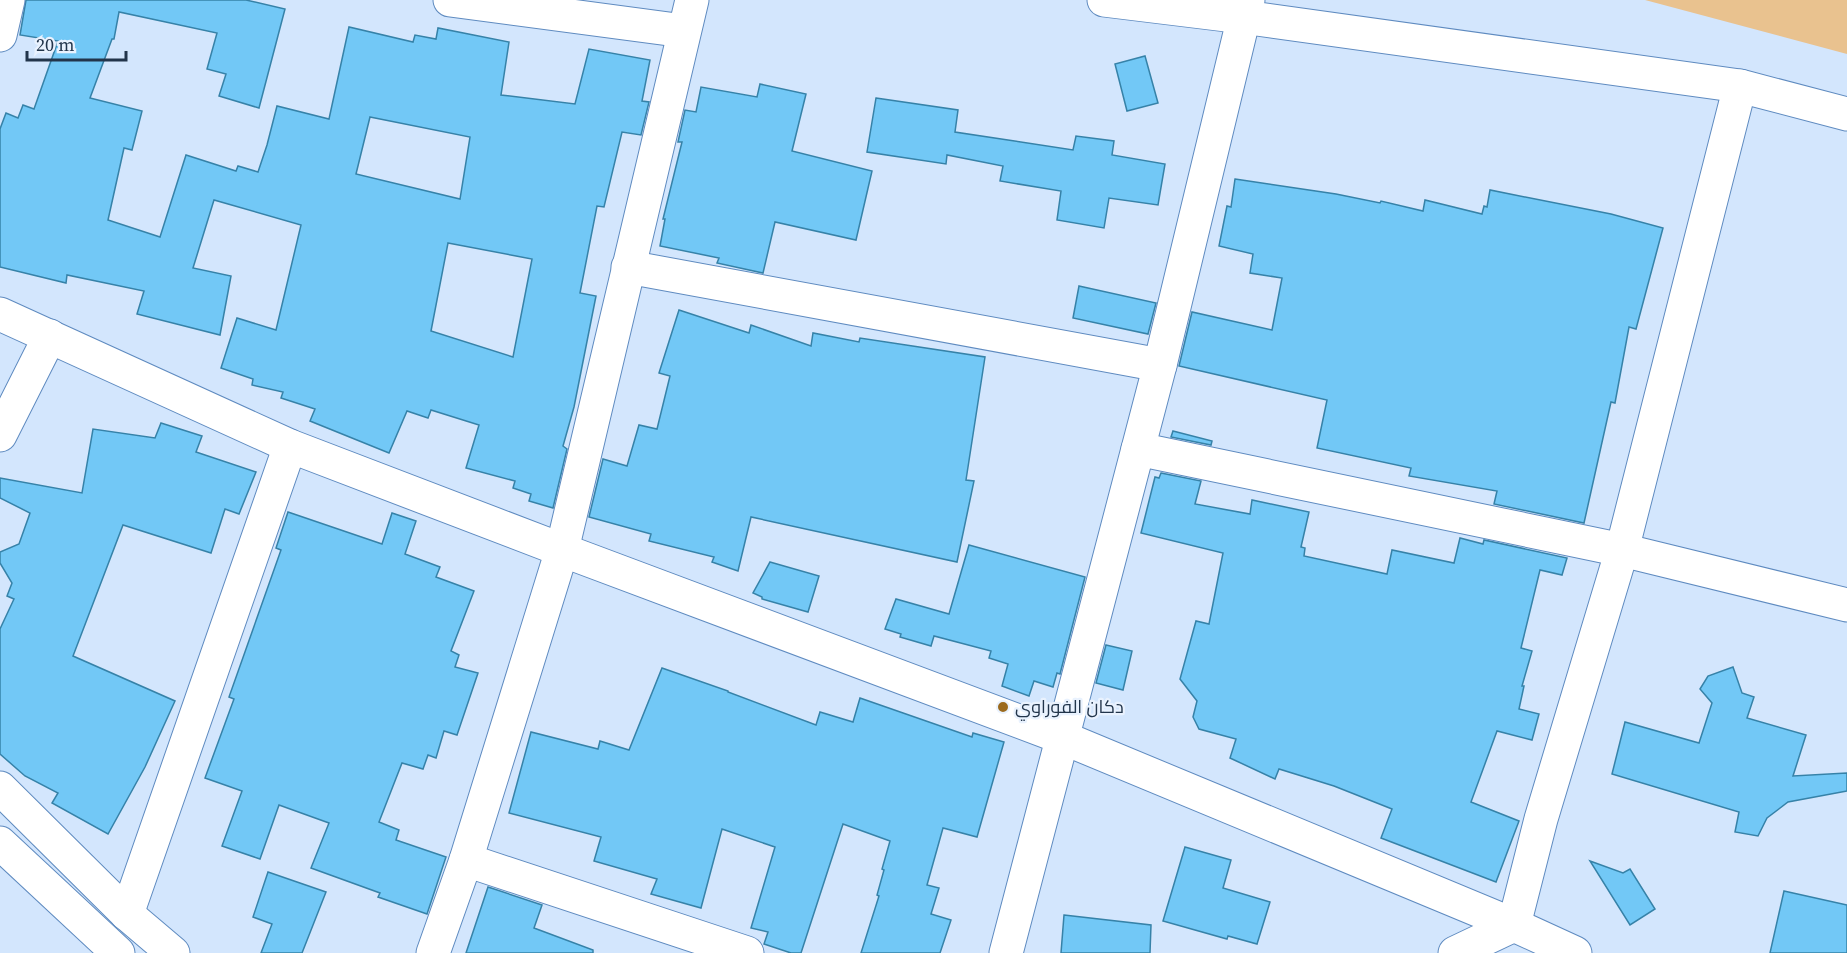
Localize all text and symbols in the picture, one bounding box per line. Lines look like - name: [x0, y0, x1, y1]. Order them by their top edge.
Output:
- scale bar: [27, 24, 126, 62]
- text: 20 m: [36, 32, 74, 57]
- place label: دكان الفوراوي: [1015, 694, 1124, 721]
- marker: دكان الفوراوي: [996, 700, 1010, 714]

